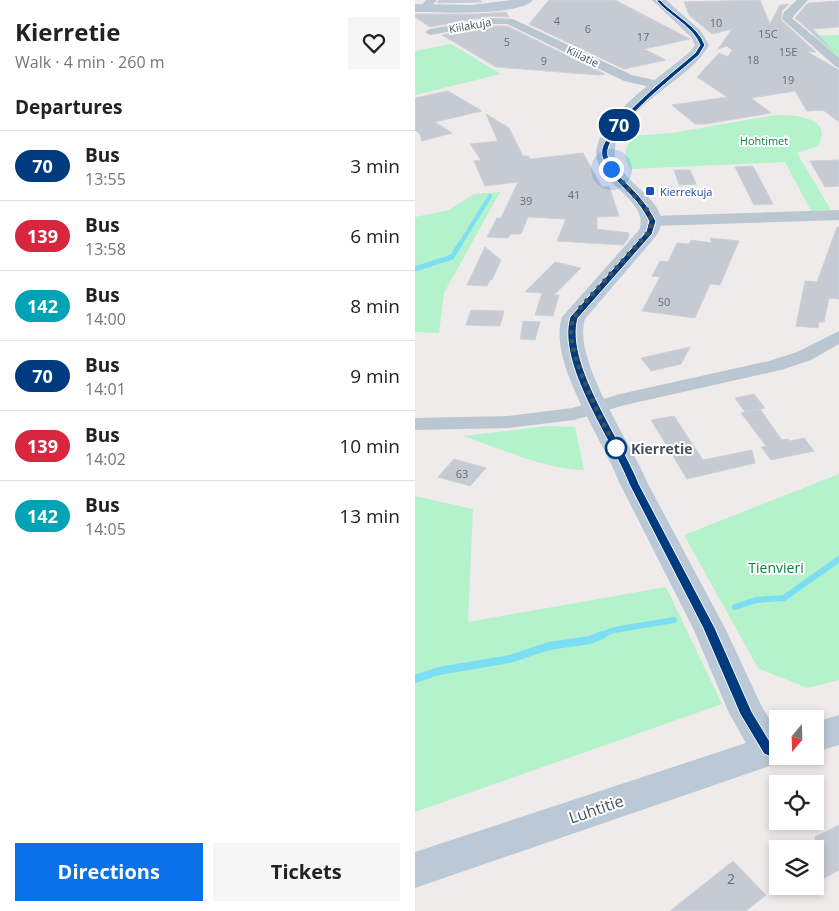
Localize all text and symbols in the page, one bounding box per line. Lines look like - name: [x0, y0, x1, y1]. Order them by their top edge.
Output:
- house number: 4: [554, 13, 561, 28]
- street label: Kiilakuja: [448, 14, 492, 36]
- text: Kierretie: [15, 15, 120, 48]
- house number: 10: [710, 15, 722, 30]
- button: heart: [348, 17, 400, 69]
- house number: 6: [585, 21, 591, 36]
- house number: 15C: [758, 26, 778, 41]
- house number: 17: [637, 29, 649, 44]
- house number: 5: [504, 34, 510, 49]
- street label: Kiilatie: [564, 42, 602, 70]
- house number: 15E: [779, 44, 797, 59]
- text: Walk · 4 min · 260 m: [15, 51, 165, 73]
- house number: 18: [747, 52, 759, 67]
- house number: 9: [541, 53, 547, 68]
- house number: 19: [782, 72, 794, 87]
- text: Departures: [15, 94, 122, 120]
- line badge: 70: [597, 109, 641, 141]
- text: 70: [609, 113, 629, 137]
- park label: Hohtimet: [740, 133, 788, 148]
- text: Bus: [85, 142, 120, 168]
- text: 3 min: [350, 153, 400, 179]
- text: 70: [32, 154, 53, 178]
- your location: [599, 157, 624, 182]
- text: 13:55: [85, 168, 126, 190]
- place label: Kierrekuja: [660, 184, 712, 199]
- marker: Kierrekuja: [644, 185, 656, 197]
- house number: 41: [568, 187, 580, 202]
- house number: 39: [520, 193, 532, 208]
- text: Bus: [85, 212, 120, 238]
- text: 6 min: [350, 223, 400, 249]
- text: 139: [27, 224, 58, 248]
- text: 13:58: [85, 238, 126, 260]
- text: Bus: [85, 282, 120, 308]
- text: 8 min: [350, 293, 400, 319]
- text: 142: [27, 294, 58, 318]
- house number: 50: [658, 294, 670, 309]
- text: 14:00: [85, 308, 126, 330]
- text: Bus: [85, 352, 120, 378]
- text: 9 min: [350, 363, 400, 389]
- text: 70: [32, 364, 53, 388]
- text: 14:01: [85, 378, 126, 400]
- text: Bus: [85, 422, 120, 448]
- text: 10 min: [339, 433, 400, 459]
- text: 139: [27, 434, 58, 458]
- marker: Kierretie: [605, 437, 627, 459]
- place label: Kierretie: [631, 439, 692, 458]
- text: 14:02: [85, 448, 126, 470]
- house number: 63: [456, 466, 468, 481]
- text: Bus: [85, 492, 120, 518]
- text: 13 min: [339, 503, 400, 529]
- text: 142: [27, 504, 58, 528]
- text: 14:05: [85, 518, 126, 540]
- park label: Tienvieri: [748, 558, 804, 577]
- north arrow: [769, 710, 824, 765]
- map controls: [769, 710, 824, 895]
- button: locate: [769, 775, 824, 830]
- street label: Luhtitie: [566, 789, 626, 829]
- button: layers: [769, 840, 824, 895]
- button: Directions: [15, 843, 203, 901]
- button: Tickets: [213, 843, 400, 901]
- house number: 2: [727, 869, 735, 888]

